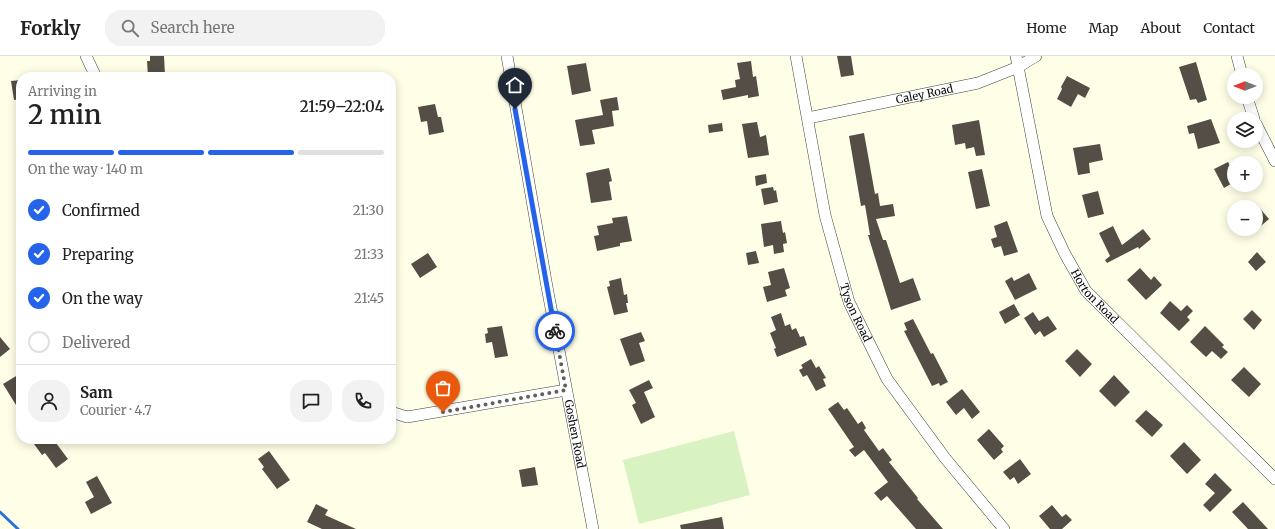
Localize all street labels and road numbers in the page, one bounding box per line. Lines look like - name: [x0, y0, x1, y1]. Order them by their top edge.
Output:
- street label: Caley Road: [895, 81, 955, 107]
- street label: Horton Road: [1068, 267, 1122, 327]
- street label: Tyson Road: [837, 282, 875, 344]
- street label: Goshen Road: [562, 398, 588, 470]

